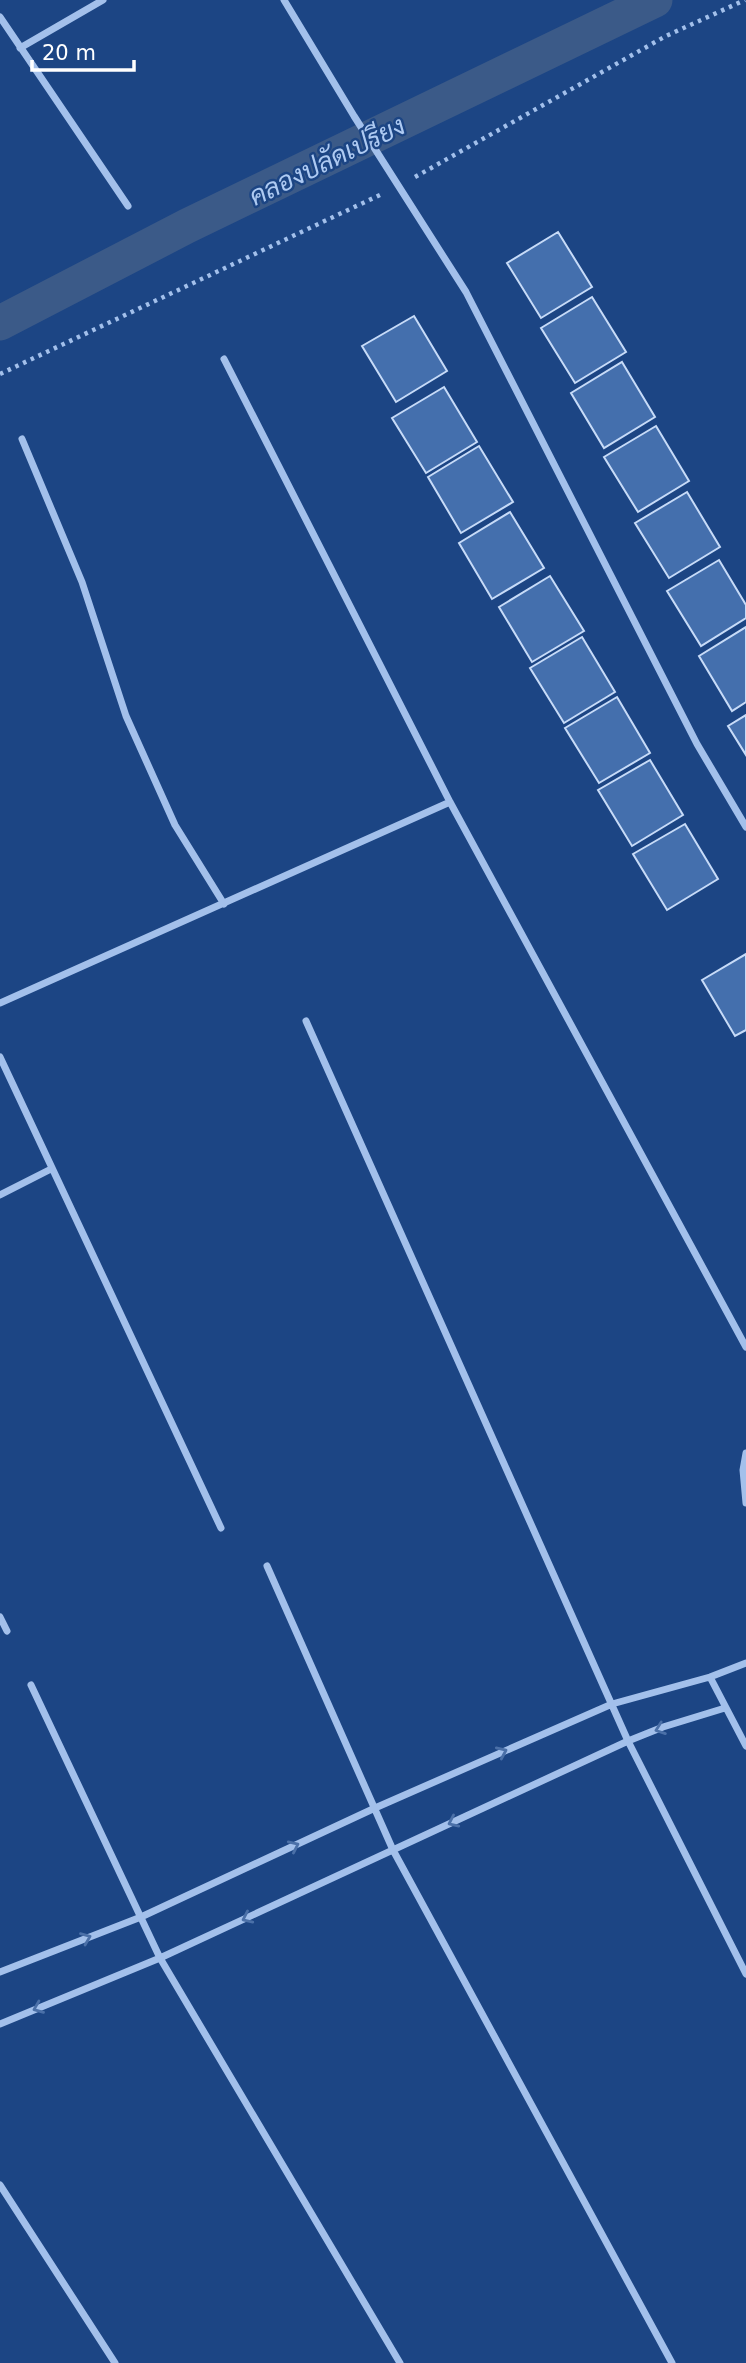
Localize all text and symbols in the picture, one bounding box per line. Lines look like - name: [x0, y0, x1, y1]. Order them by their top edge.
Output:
- scale bar: [32, 28, 133, 72]
- text: 20 m: [42, 41, 96, 65]
- water label: คลองปลัดเปรียง: [244, 109, 410, 212]
- one-way arrow: [655, 1720, 667, 1734]
- one-way arrow: [494, 1746, 507, 1760]
- one-way arrow: [448, 1814, 460, 1828]
- one-way arrow: [287, 1840, 299, 1854]
- one-way arrow: [241, 1910, 254, 1924]
- one-way arrow: [80, 1932, 92, 1946]
- one-way arrow: [33, 2000, 45, 2014]

